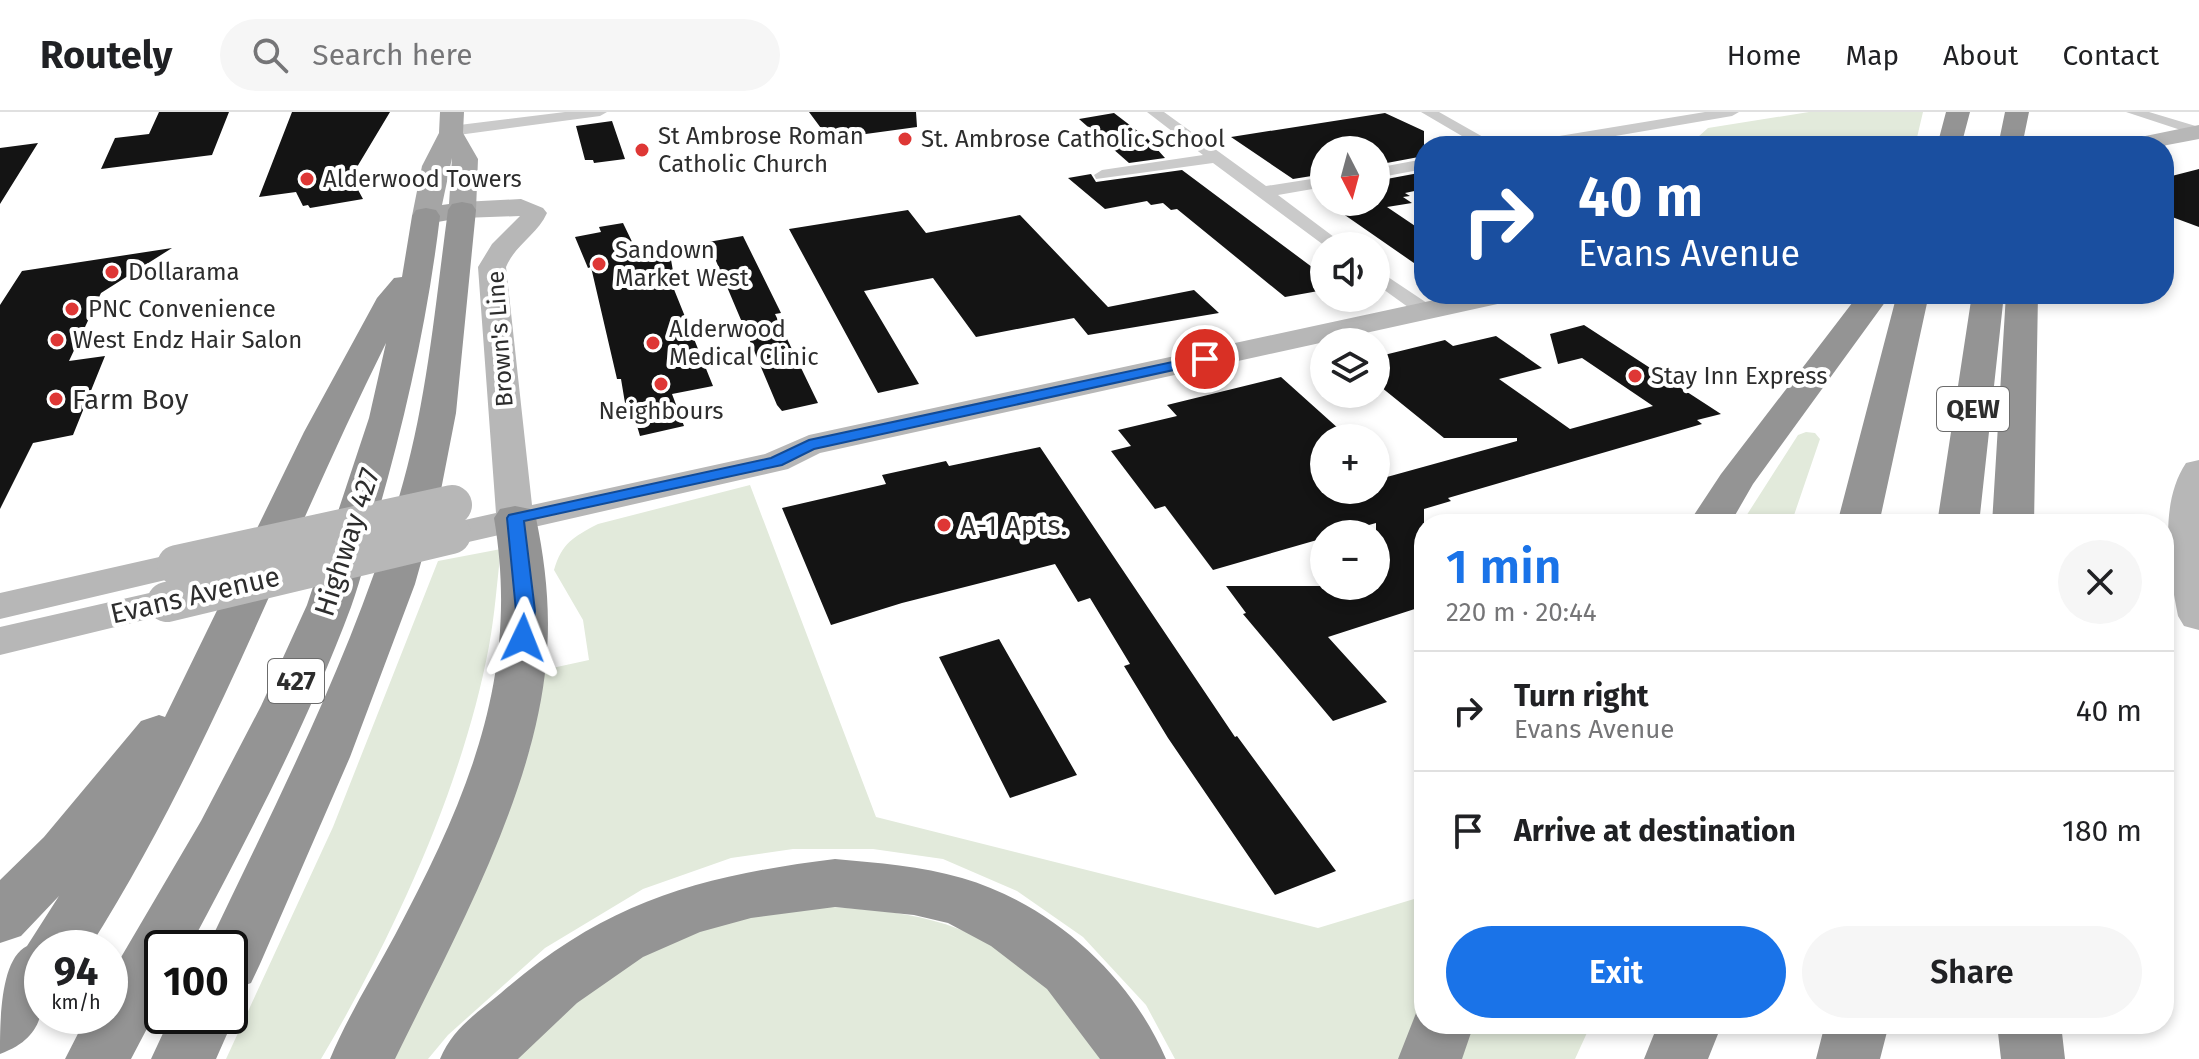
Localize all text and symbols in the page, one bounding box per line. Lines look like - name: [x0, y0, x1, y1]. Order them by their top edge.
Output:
- search box: [220, 19, 780, 91]
- text: Routely: [40, 32, 172, 78]
- icon: search: [248, 33, 292, 77]
- text: Search here: [312, 37, 473, 73]
- text: Home: [1727, 39, 1801, 72]
- text: Map: [1845, 39, 1899, 72]
- text: About: [1943, 39, 2018, 72]
- text: Contact: [2062, 39, 2159, 72]
- place label: St Ambrose Roman Catholic Church: [658, 122, 864, 178]
- place label: St. Ambrose Catholic School: [921, 125, 1225, 153]
- marker: St. Ambrose Catholic School: [896, 130, 914, 148]
- north arrow: [1310, 136, 1390, 216]
- map controls: [1310, 136, 1390, 600]
- marker: St Ambrose Roman Catholic Church: [633, 141, 651, 159]
- text: 40 m: [1578, 164, 1703, 231]
- place label: Alderwood Towers: [323, 165, 522, 193]
- icon: right: [1446, 168, 1550, 272]
- marker: Alderwood Towers: [298, 170, 316, 188]
- button: sound: [1310, 232, 1390, 312]
- text: Evans Avenue: [1578, 232, 1800, 276]
- place label: Sandown Market West: [615, 236, 749, 292]
- marker: Sandown Market West: [590, 255, 608, 273]
- place label: Dollarama: [128, 258, 240, 286]
- marker: Dollarama: [103, 263, 121, 281]
- street label: Brown's Line: [481, 270, 519, 408]
- place label: PNC Convenience: [88, 295, 276, 323]
- marker: PNC Convenience: [63, 300, 81, 318]
- place label: Alderwood Medical Clinic: [669, 315, 819, 371]
- pin: [1171, 325, 1239, 393]
- place label: West Endz Hair Salon: [73, 326, 302, 354]
- button: layers: [1310, 328, 1390, 408]
- marker: West Endz Hair Salon: [48, 331, 66, 349]
- marker: Alderwood Medical Clinic: [644, 334, 662, 352]
- icon: arrive: [1183, 337, 1227, 381]
- place label: Stay Inn Express: [1651, 362, 1828, 390]
- marker: Stay Inn Express: [1626, 367, 1644, 385]
- marker: Neighbours: [652, 375, 670, 393]
- place label: Farm Boy: [72, 383, 189, 416]
- road number: QEW: [1937, 387, 2009, 431]
- marker: Farm Boy: [47, 390, 65, 408]
- place label: Neighbours: [598, 397, 724, 425]
- button: +: [1310, 424, 1390, 504]
- street label: Highway 427: [308, 464, 386, 620]
- place label: A-1 Apts.: [960, 509, 1067, 542]
- marker: A-1 Apts.: [935, 516, 953, 534]
- button: −: [1310, 520, 1390, 600]
- text: 1 min: [1446, 538, 1562, 596]
- button: close: [2058, 540, 2142, 624]
- street label: Evans Avenue: [107, 559, 283, 631]
- position arrow: [481, 596, 565, 680]
- text: 220 m · 20:44: [1446, 597, 1597, 628]
- road number: 427: [268, 659, 324, 703]
- text: Turn right: [1514, 678, 1649, 714]
- icon: right: [1446, 689, 1490, 733]
- text: 40 m: [2076, 693, 2142, 729]
- text: Evans Avenue: [1514, 714, 1674, 745]
- icon: arrive: [1446, 809, 1490, 853]
- text: Arrive at destination: [1514, 813, 1796, 849]
- text: 180 m: [2062, 813, 2142, 849]
- button: Exit: [1446, 926, 1786, 1018]
- button: Share: [1802, 926, 2142, 1018]
- speed limit sign: 100: [144, 930, 248, 1034]
- text: 94: [54, 948, 98, 996]
- text: km/h: [51, 990, 101, 1014]

